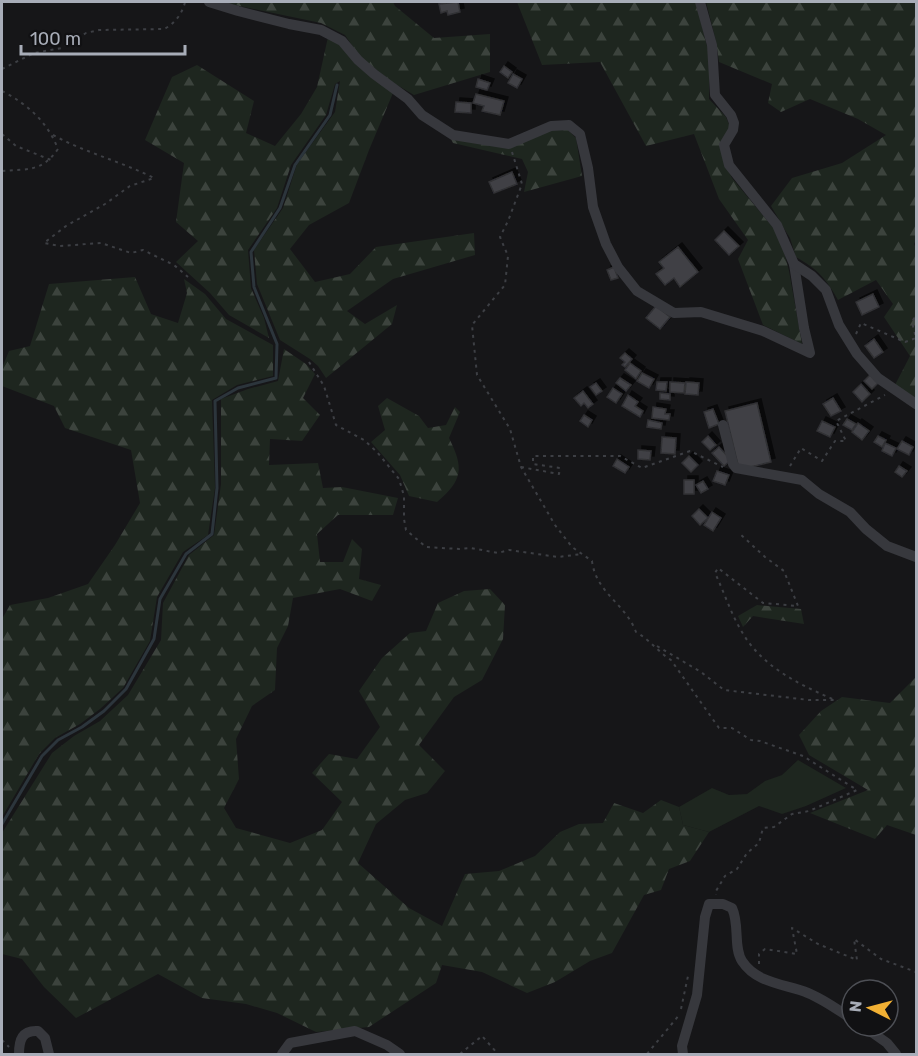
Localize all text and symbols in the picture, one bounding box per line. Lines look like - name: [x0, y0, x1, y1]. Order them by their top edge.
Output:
- scale bar: [21, 18, 184, 56]
- text: 100 m: [30, 28, 81, 50]
- north arrow: [840, 978, 900, 1038]
- text: N: [846, 1000, 866, 1013]

